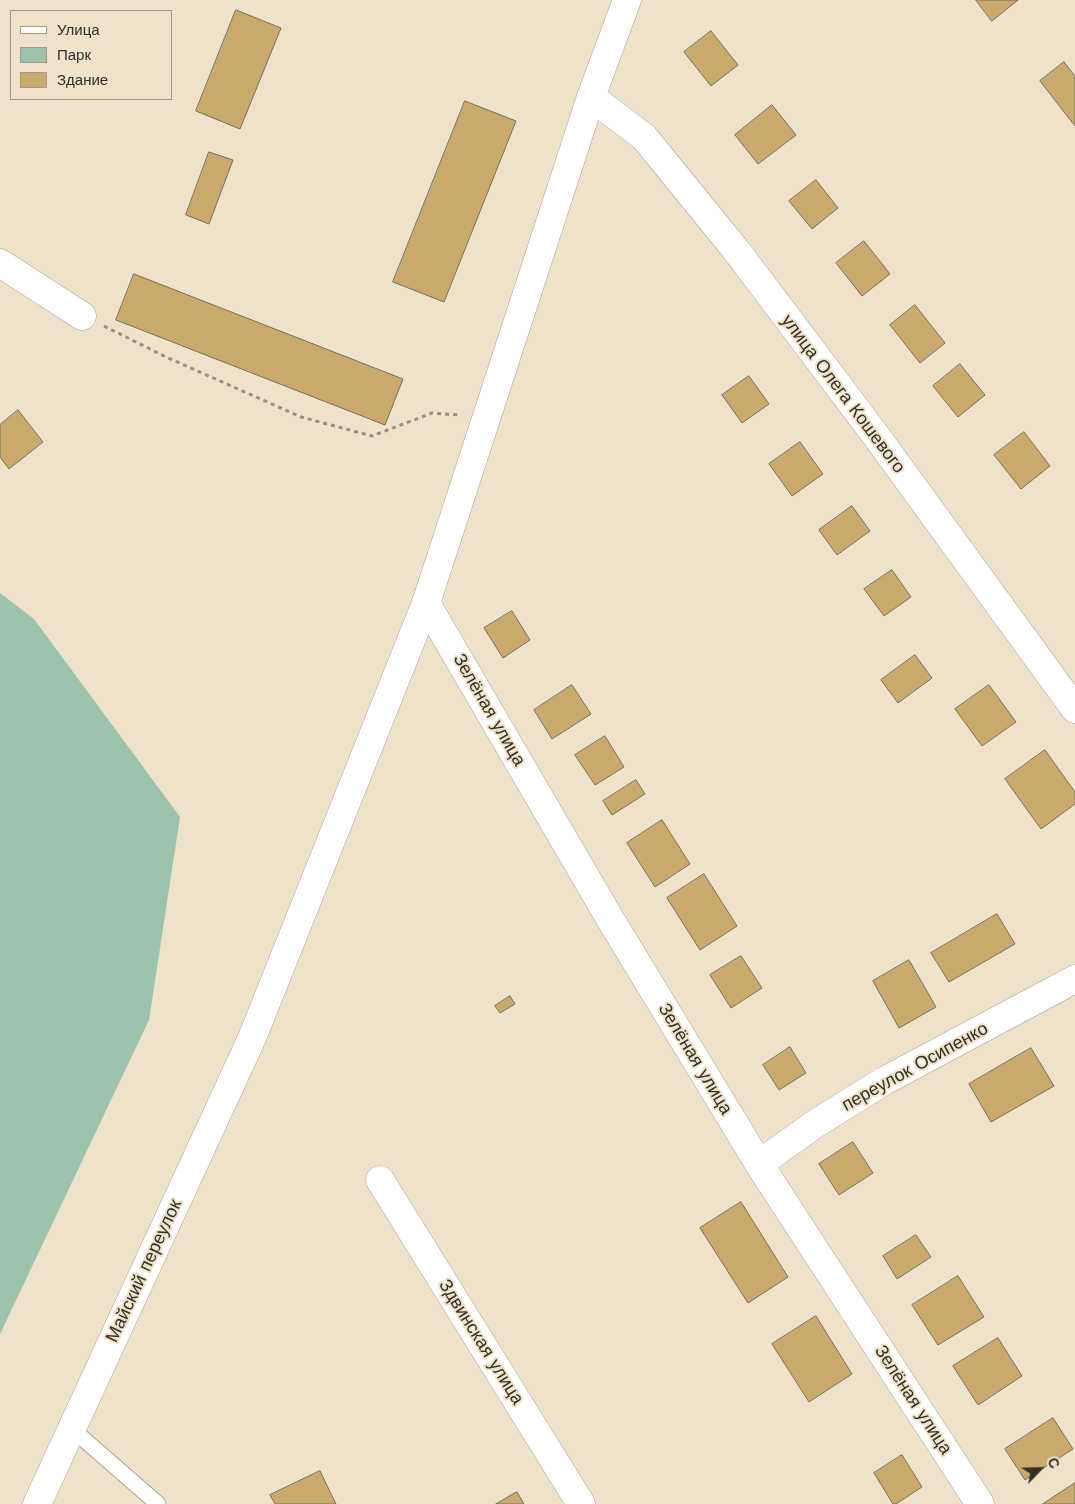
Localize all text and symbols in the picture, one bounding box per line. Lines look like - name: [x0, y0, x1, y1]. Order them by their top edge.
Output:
- legend: [10, 10, 172, 100]
- text: Улица: [57, 21, 100, 39]
- text: Парк: [57, 46, 91, 64]
- text: Здание: [57, 71, 108, 89]
- street label: улица Олега Кошевого: [776, 311, 910, 477]
- street label: Зелёная улица: [448, 650, 530, 770]
- street label: Зелёная улица: [653, 999, 737, 1119]
- street label: переулок Осипенко: [838, 1018, 992, 1116]
- street label: Майский переулок: [101, 1196, 187, 1346]
- street label: Здвинская улица: [434, 1275, 528, 1409]
- street label: Зелёная улица: [870, 1341, 956, 1459]
- north arrow: [1015, 1444, 1065, 1494]
- text: С: [1044, 1455, 1063, 1471]

